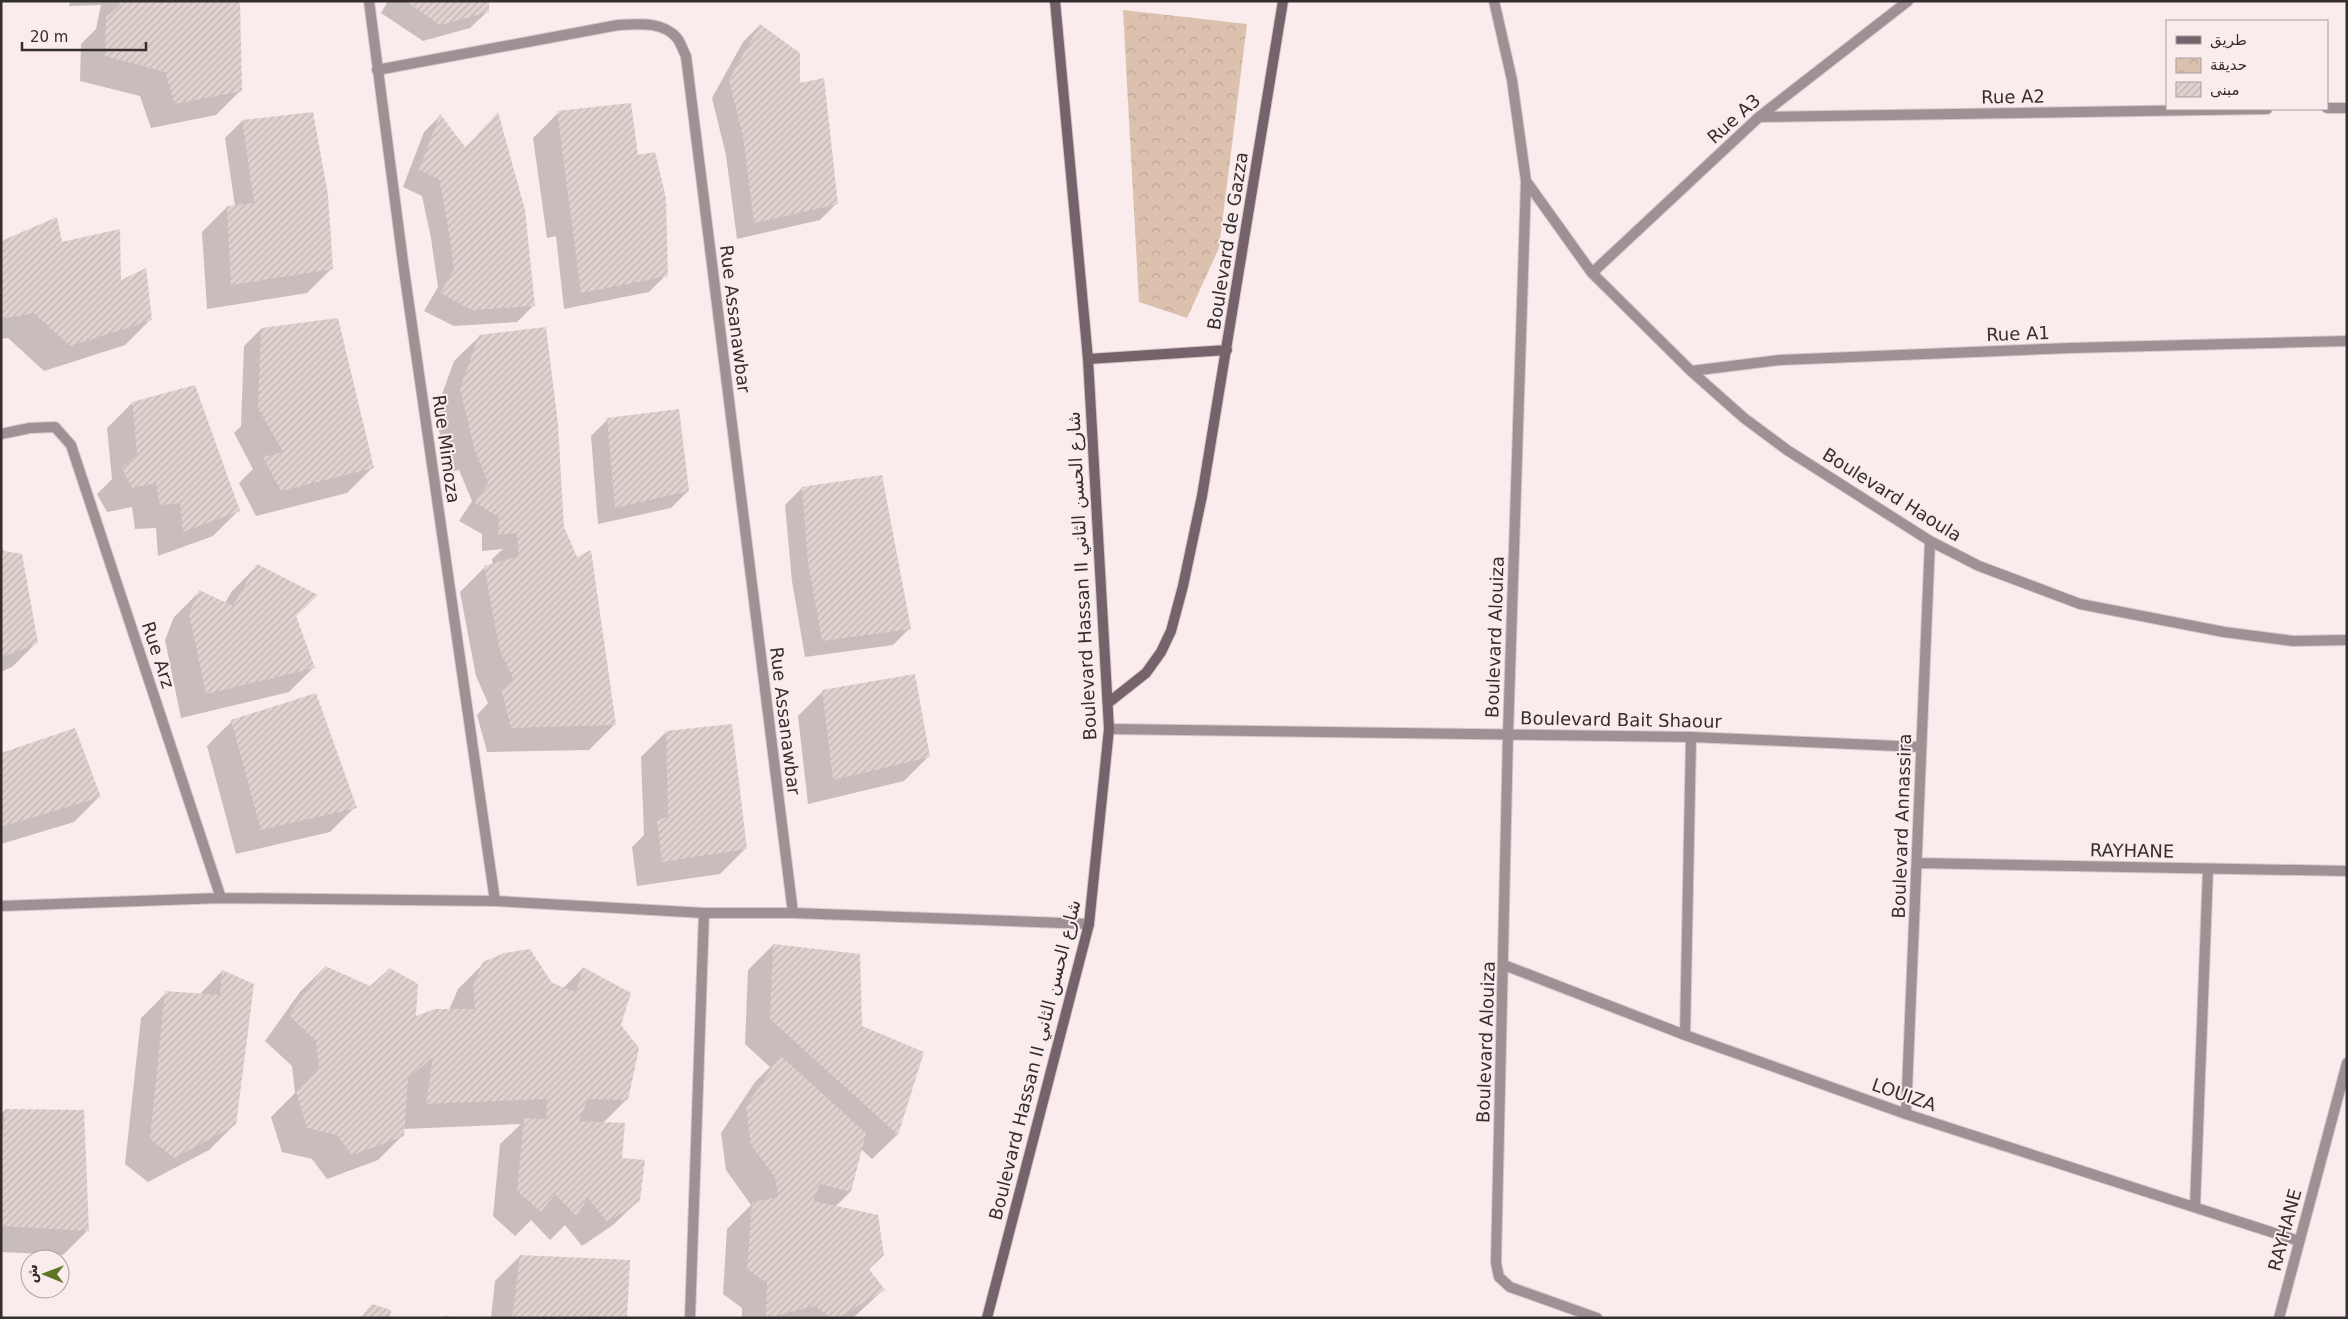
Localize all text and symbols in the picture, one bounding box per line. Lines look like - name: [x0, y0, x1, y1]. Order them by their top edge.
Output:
- scale bar: [22, 20, 146, 52]
- legend: [2166, 20, 2328, 110]
- text: 20 m: [30, 28, 68, 46]
- text: طريق: [2210, 31, 2247, 49]
- text: حديقة: [2210, 56, 2247, 74]
- text: مبنى: [2210, 81, 2240, 99]
- street label: Rue A2: [1981, 85, 2045, 108]
- street label: Rue A3: [1703, 90, 1764, 148]
- street label: Boulevard de Gazza: [1203, 150, 1252, 331]
- street label: Rue Assanawbar: [716, 244, 755, 395]
- street label: Rue A1: [1986, 322, 2050, 345]
- street label: Rue Mimoza: [428, 393, 465, 505]
- street label: Boulevard Hassan II شارع الحسن الثاني: [1062, 411, 1102, 741]
- street label: Boulevard Haoula: [1819, 443, 1966, 546]
- street label: Boulevard Alouiza: [1481, 556, 1508, 718]
- street label: Rue Arz: [138, 619, 179, 691]
- street label: Rue Assanawbar: [766, 646, 805, 797]
- street label: Boulevard Bait Shaour: [1520, 707, 1723, 732]
- street label: Boulevard Annassira: [1888, 733, 1915, 919]
- street label: RAYHANE: [2090, 839, 2174, 862]
- street label: Boulevard Hassan II شارع الحسن الثاني: [984, 898, 1086, 1222]
- street label: Boulevard Alouiza: [1472, 961, 1499, 1123]
- street label: LOUIZA: [1869, 1074, 1940, 1116]
- street label: RAYHANE: [2263, 1186, 2306, 1273]
- north arrow: [20, 1249, 70, 1299]
- text: ش: [24, 1264, 40, 1284]

